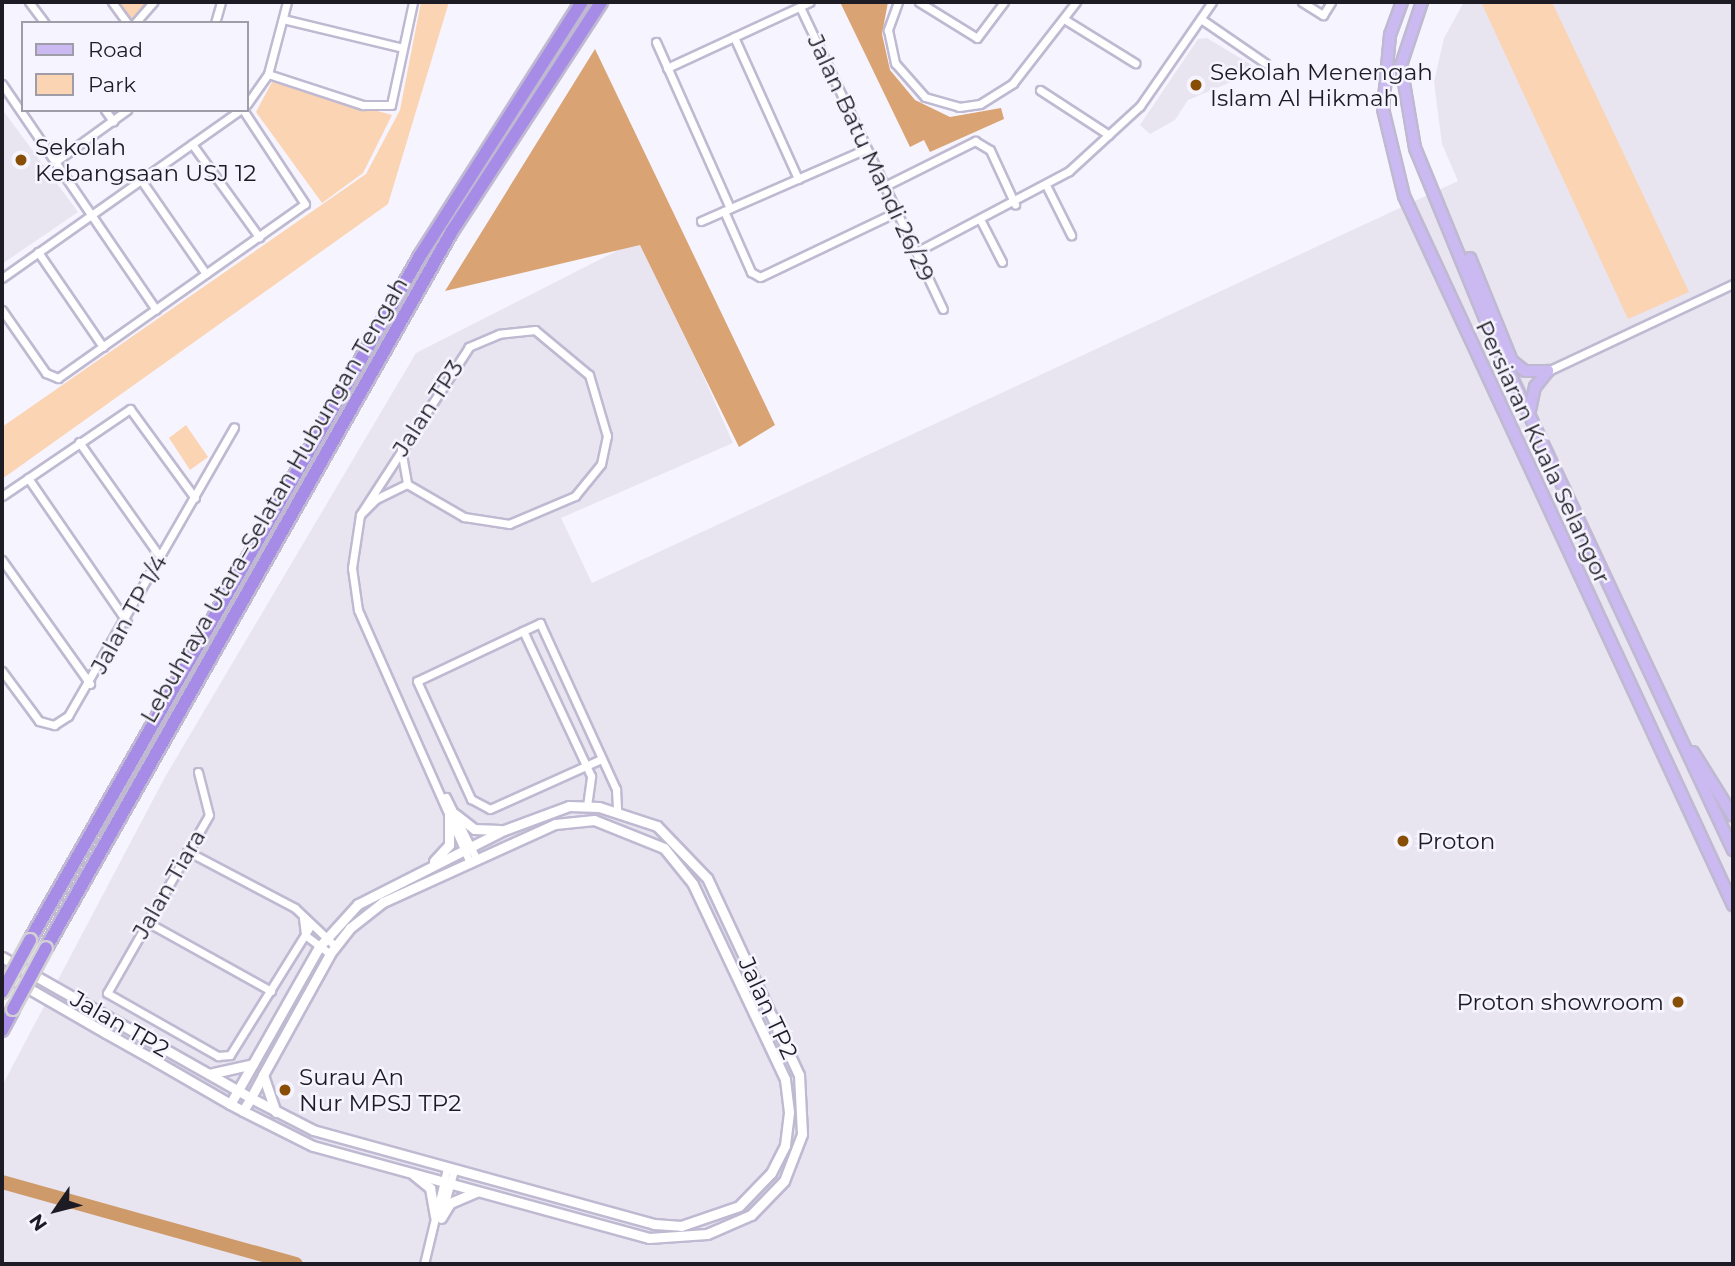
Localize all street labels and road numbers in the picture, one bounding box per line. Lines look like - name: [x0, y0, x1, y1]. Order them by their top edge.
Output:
- street label: Jalan Batu Mandi 26/29: [802, 30, 940, 286]
- street label: Lebuhraya Utara–Selatan Hubungan Tengah: [134, 272, 414, 728]
- street label: Persiaran Kuala Selangor: [1470, 316, 1616, 588]
- street label: Jalan TP3: [387, 355, 469, 461]
- street label: Jalan TP 1/4: [85, 550, 173, 678]
- street label: Jalan Tiara: [127, 825, 211, 943]
- street label: Jalan TP2: [732, 953, 804, 1063]
- street label: Jalan TP2: [66, 985, 174, 1063]

